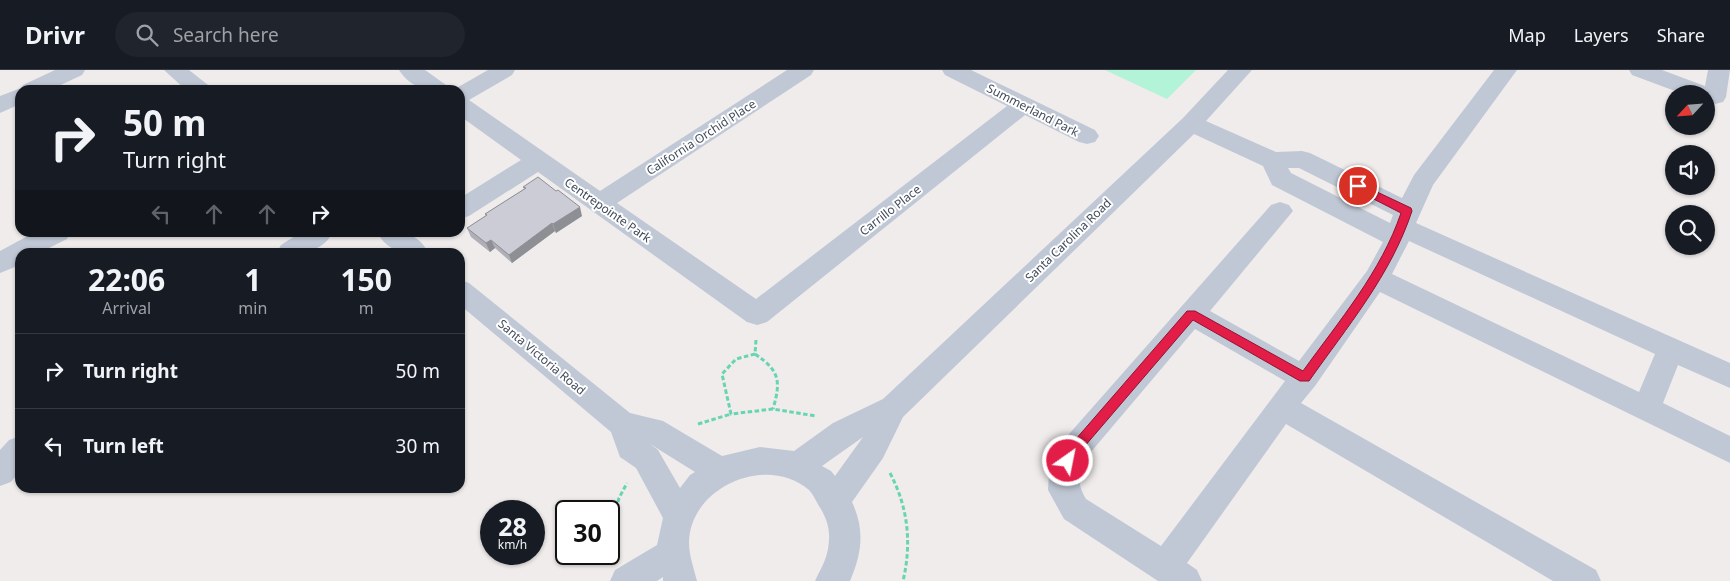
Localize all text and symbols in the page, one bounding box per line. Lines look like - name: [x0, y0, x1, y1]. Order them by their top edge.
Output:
- search box: [115, 12, 465, 57]
- text: Drivr: [25, 18, 85, 51]
- icon: search: [133, 21, 161, 49]
- text: Search here: [173, 22, 279, 48]
- text: Map: [1508, 23, 1546, 47]
- text: Layers: [1574, 23, 1629, 47]
- text: Share: [1657, 23, 1705, 47]
- street label: Summerland Park: [984, 79, 1082, 141]
- north arrow: [1665, 85, 1715, 135]
- map controls: [1665, 85, 1715, 255]
- street label: California Orchid Place: [643, 95, 759, 179]
- text: 50 m: [123, 99, 206, 146]
- icon: right: [40, 105, 105, 170]
- text: Turn right: [123, 144, 226, 174]
- button: sound: [1665, 145, 1715, 195]
- pin: [1337, 165, 1379, 207]
- icon: arrive: [1344, 172, 1372, 200]
- street label: Centrepointe Park: [561, 174, 655, 247]
- street label: Carrillo Place: [856, 181, 924, 239]
- street label: Santa Carolina Road: [1021, 194, 1115, 286]
- icon: left: [147, 200, 175, 228]
- icon: ahead: [200, 200, 228, 228]
- icon: ahead: [253, 200, 281, 228]
- icon: right: [306, 200, 334, 228]
- button: search: [1665, 205, 1715, 255]
- text: 22:06: [88, 259, 165, 300]
- text: 1: [244, 259, 261, 300]
- text: 150: [340, 259, 392, 300]
- text: Arrival: [102, 297, 151, 319]
- text: min: [238, 297, 267, 319]
- text: m: [359, 297, 374, 319]
- street label: Santa Victoria Road: [495, 315, 589, 399]
- icon: right: [40, 357, 68, 385]
- text: Turn right: [83, 358, 178, 384]
- text: 50 m: [396, 358, 440, 384]
- icon: left: [40, 432, 68, 460]
- text: Turn left: [83, 433, 164, 459]
- text: 30 m: [396, 433, 440, 459]
- position arrow: [1041, 434, 1093, 486]
- speed limit sign: 30: [555, 500, 620, 565]
- text: 28: [498, 509, 527, 543]
- text: km/h: [498, 536, 527, 553]

